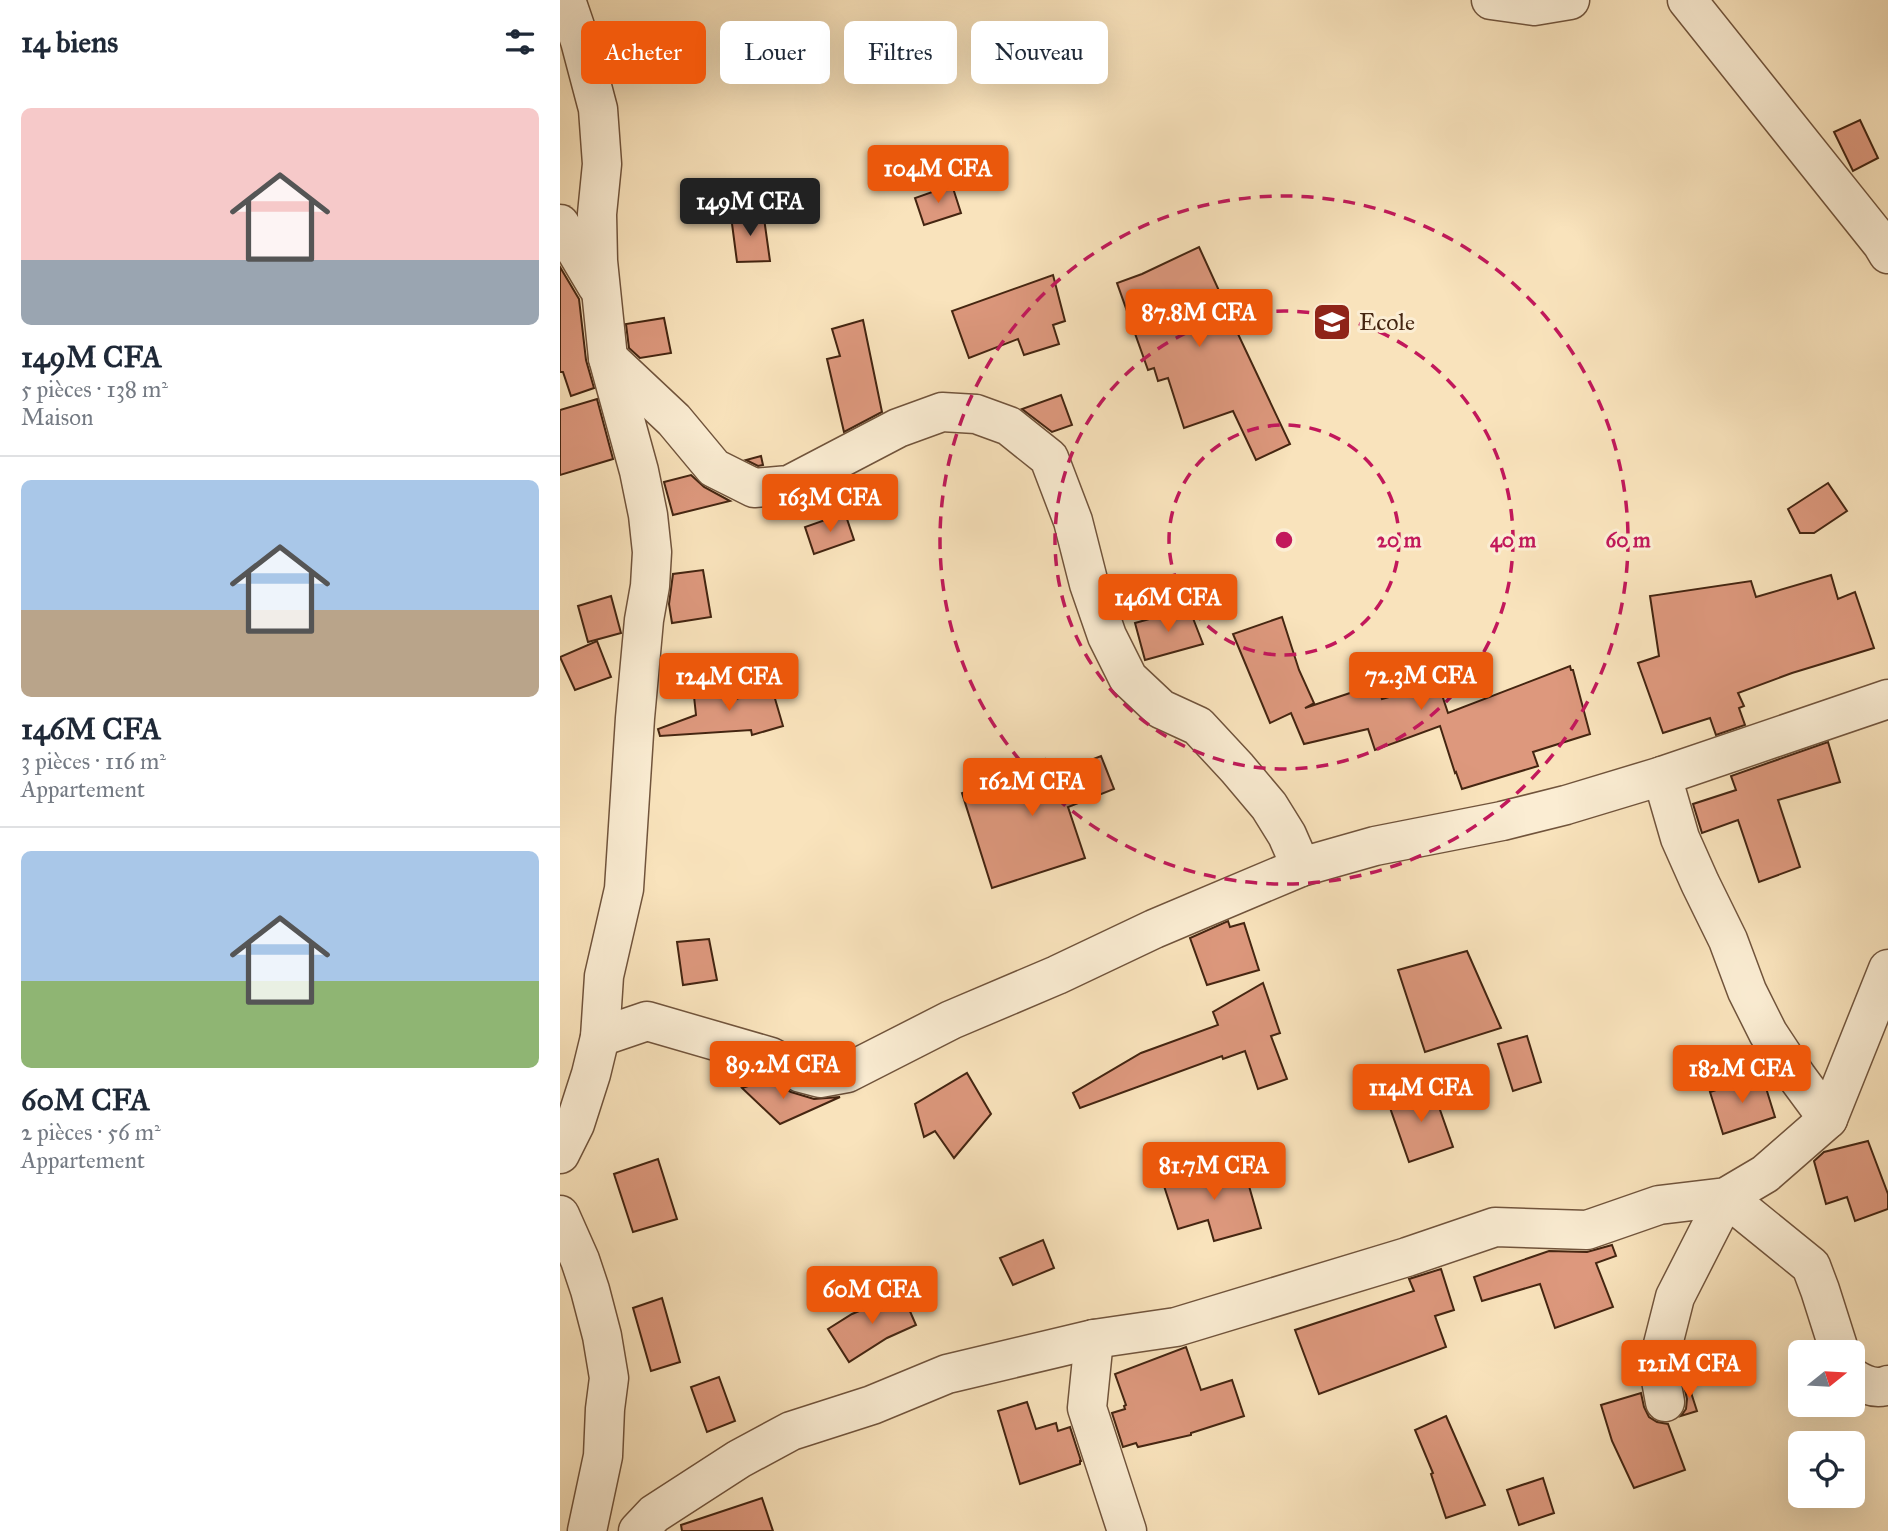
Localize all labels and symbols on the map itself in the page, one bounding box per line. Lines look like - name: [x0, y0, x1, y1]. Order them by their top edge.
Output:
- pin: 104M CFA: [866, 146, 1010, 205]
- pin: 149M CFA: [678, 178, 822, 238]
- pin: 87.8M CFA: [1119, 290, 1279, 349]
- school or university icon: Ecole: [1311, 301, 1353, 343]
- place label: Ecole: [1359, 307, 1415, 337]
- pin: 163M CFA: [758, 475, 902, 534]
- text: 20 m: [1377, 527, 1422, 553]
- text: 40 m: [1490, 527, 1536, 553]
- text: 60 m: [1605, 527, 1651, 553]
- centre of rings: [1272, 528, 1296, 552]
- pin: 146M CFA: [1096, 574, 1240, 634]
- pin: 72.3M CFA: [1341, 652, 1501, 712]
- pin: 124M CFA: [657, 654, 801, 713]
- pin: 162M CFA: [960, 758, 1104, 818]
- pin: 89.2M CFA: [703, 1042, 863, 1101]
- pin: 182M CFA: [1670, 1046, 1814, 1105]
- pin: 114M CFA: [1349, 1064, 1493, 1124]
- pin: 81.7M CFA: [1134, 1142, 1294, 1202]
- pin: 60M CFA: [807, 1266, 937, 1326]
- pin: 121M CFA: [1617, 1340, 1761, 1400]
- north arrow: [1788, 1340, 1866, 1418]

